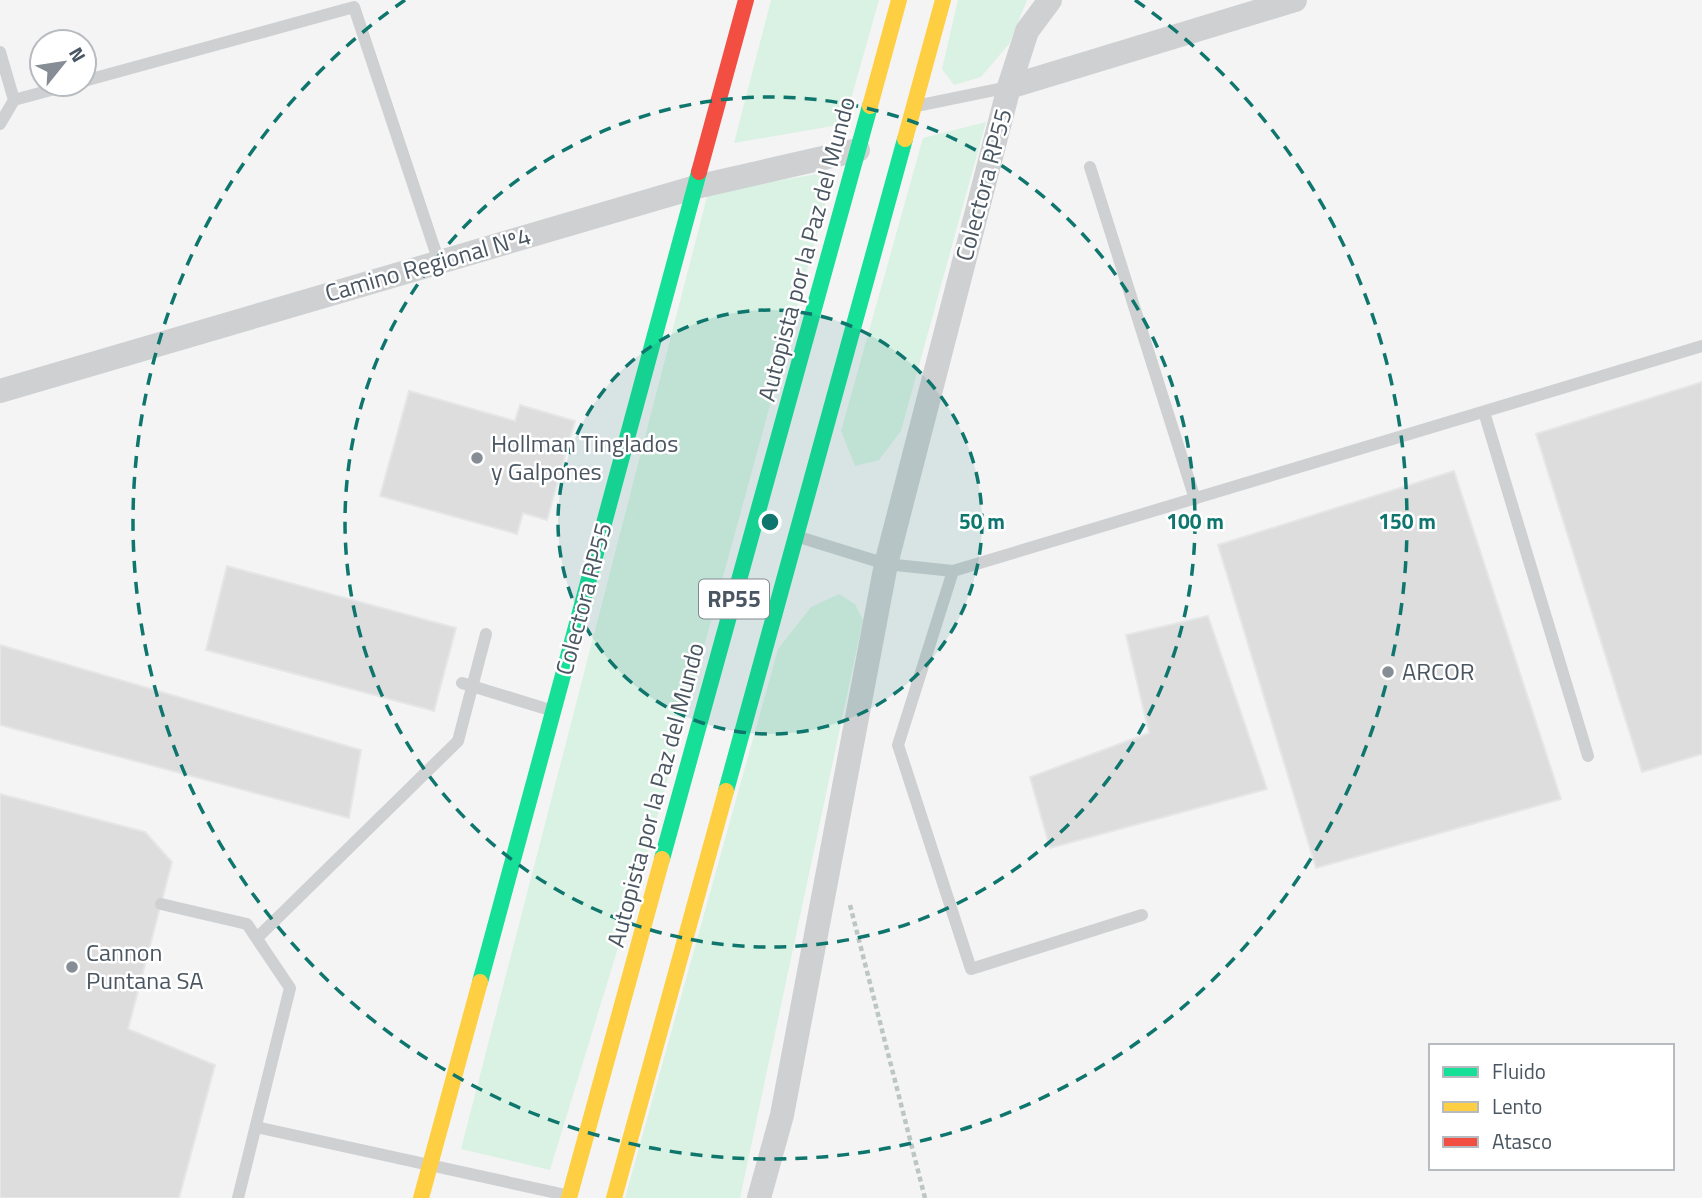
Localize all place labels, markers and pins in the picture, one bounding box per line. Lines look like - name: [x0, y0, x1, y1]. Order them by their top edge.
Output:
- place label: Hollman Tinglados y Galpones: [491, 425, 678, 489]
- marker: Hollman Tinglados y Galpones: [469, 450, 485, 466]
- centre of rings: [758, 510, 782, 534]
- place label: ARCOR: [1402, 653, 1475, 689]
- marker: ARCOR: [1380, 664, 1396, 680]
- place label: Cannon Puntana SA: [86, 934, 204, 998]
- marker: Cannon Puntana SA: [64, 959, 80, 975]

